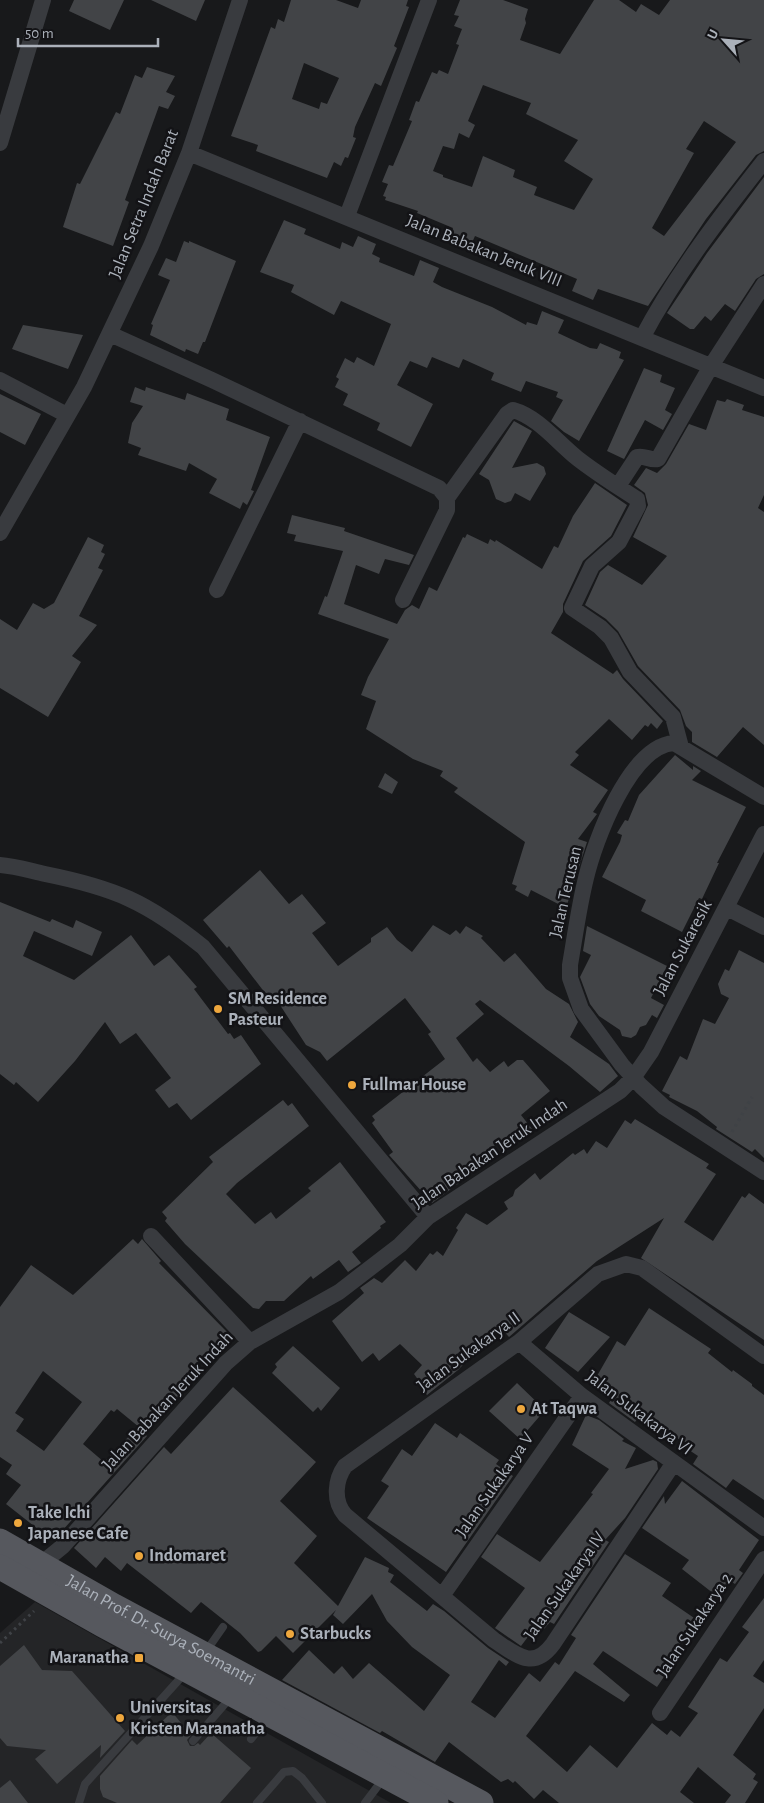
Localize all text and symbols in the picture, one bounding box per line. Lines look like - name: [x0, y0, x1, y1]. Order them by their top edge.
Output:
- scale bar: [18, 15, 158, 47]
- north arrow: [699, 15, 749, 65]
- text: 50 m: [25, 26, 54, 41]
- text: U: [705, 27, 722, 42]
- street label: Jalan Setra Indah Barat: [106, 127, 182, 281]
- street label: Jalan Babakan Jeruk VIII: [403, 211, 565, 291]
- street label: Jalan Terusan: [547, 844, 585, 940]
- street label: Jalan Sukaresik: [650, 897, 716, 999]
- place label: SM Residence Pasteur: [228, 990, 327, 1029]
- marker: SM Residence Pasteur: [212, 1003, 224, 1015]
- place label: Fullmar House: [362, 1076, 466, 1094]
- marker: Fullmar House: [346, 1079, 358, 1091]
- street label: Jalan Babakan Jeruk Indah: [409, 1095, 571, 1213]
- street label: Jalan Sukakarya II: [414, 1309, 524, 1395]
- street label: Jalan Babakan Jeruk Indah: [99, 1328, 237, 1474]
- street label: Jalan Sukakarya VI: [583, 1367, 695, 1459]
- place label: At Taqwa: [531, 1400, 597, 1418]
- marker: At Taqwa: [515, 1403, 527, 1415]
- street label: Jalan Sukakarya V: [452, 1429, 538, 1541]
- place label: Take Ichi Japanese Cafe: [28, 1504, 128, 1543]
- marker: Take Ichi Japanese Cafe: [12, 1517, 24, 1529]
- street label: Jalan Sukakarya IV: [521, 1528, 609, 1643]
- place label: Indomaret: [149, 1547, 226, 1565]
- marker: Indomaret: [133, 1550, 145, 1562]
- street label: Jalan Sukakarya 2: [654, 1570, 736, 1680]
- street label: Jalan Prof. Dr. Surya Soemantri: [63, 1572, 258, 1689]
- place label: Starbucks: [300, 1625, 371, 1643]
- marker: Starbucks: [284, 1628, 296, 1640]
- place label: Maranatha: [49, 1649, 129, 1667]
- marker: Maranatha: [133, 1652, 145, 1664]
- place label: Universitas Kristen Maranatha: [130, 1699, 265, 1738]
- marker: Universitas Kristen Maranatha: [114, 1712, 126, 1724]

